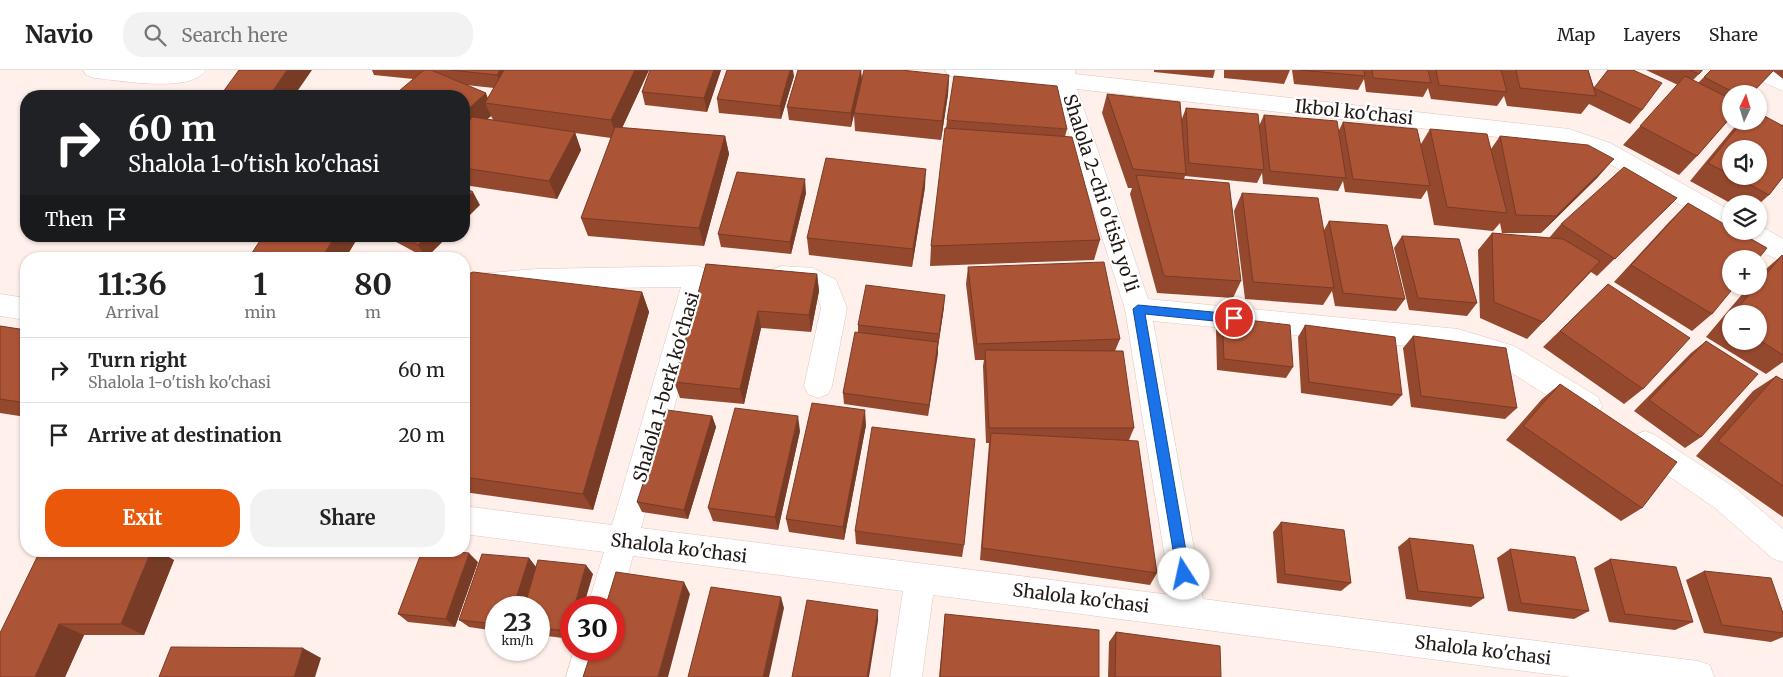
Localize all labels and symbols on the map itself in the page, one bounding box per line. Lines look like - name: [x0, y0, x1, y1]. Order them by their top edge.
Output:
- north arrow: [1722, 85, 1768, 130]
- street label: Shalola 2-chi o'tish yo'li: [1058, 91, 1144, 295]
- street label: Ikbol ko'chasi: [1294, 94, 1415, 130]
- street label: Shalola 1-berk ko'chasi: [628, 289, 704, 485]
- pin: [1213, 297, 1255, 339]
- street label: Shalola ko'chasi: [609, 528, 749, 568]
- position arrow: [1157, 547, 1209, 599]
- street label: Shalola ko'chasi: [1011, 578, 1151, 618]
- speed limit sign: 30: [560, 596, 625, 661]
- street label: Shalola ko'chasi: [1413, 630, 1553, 670]

